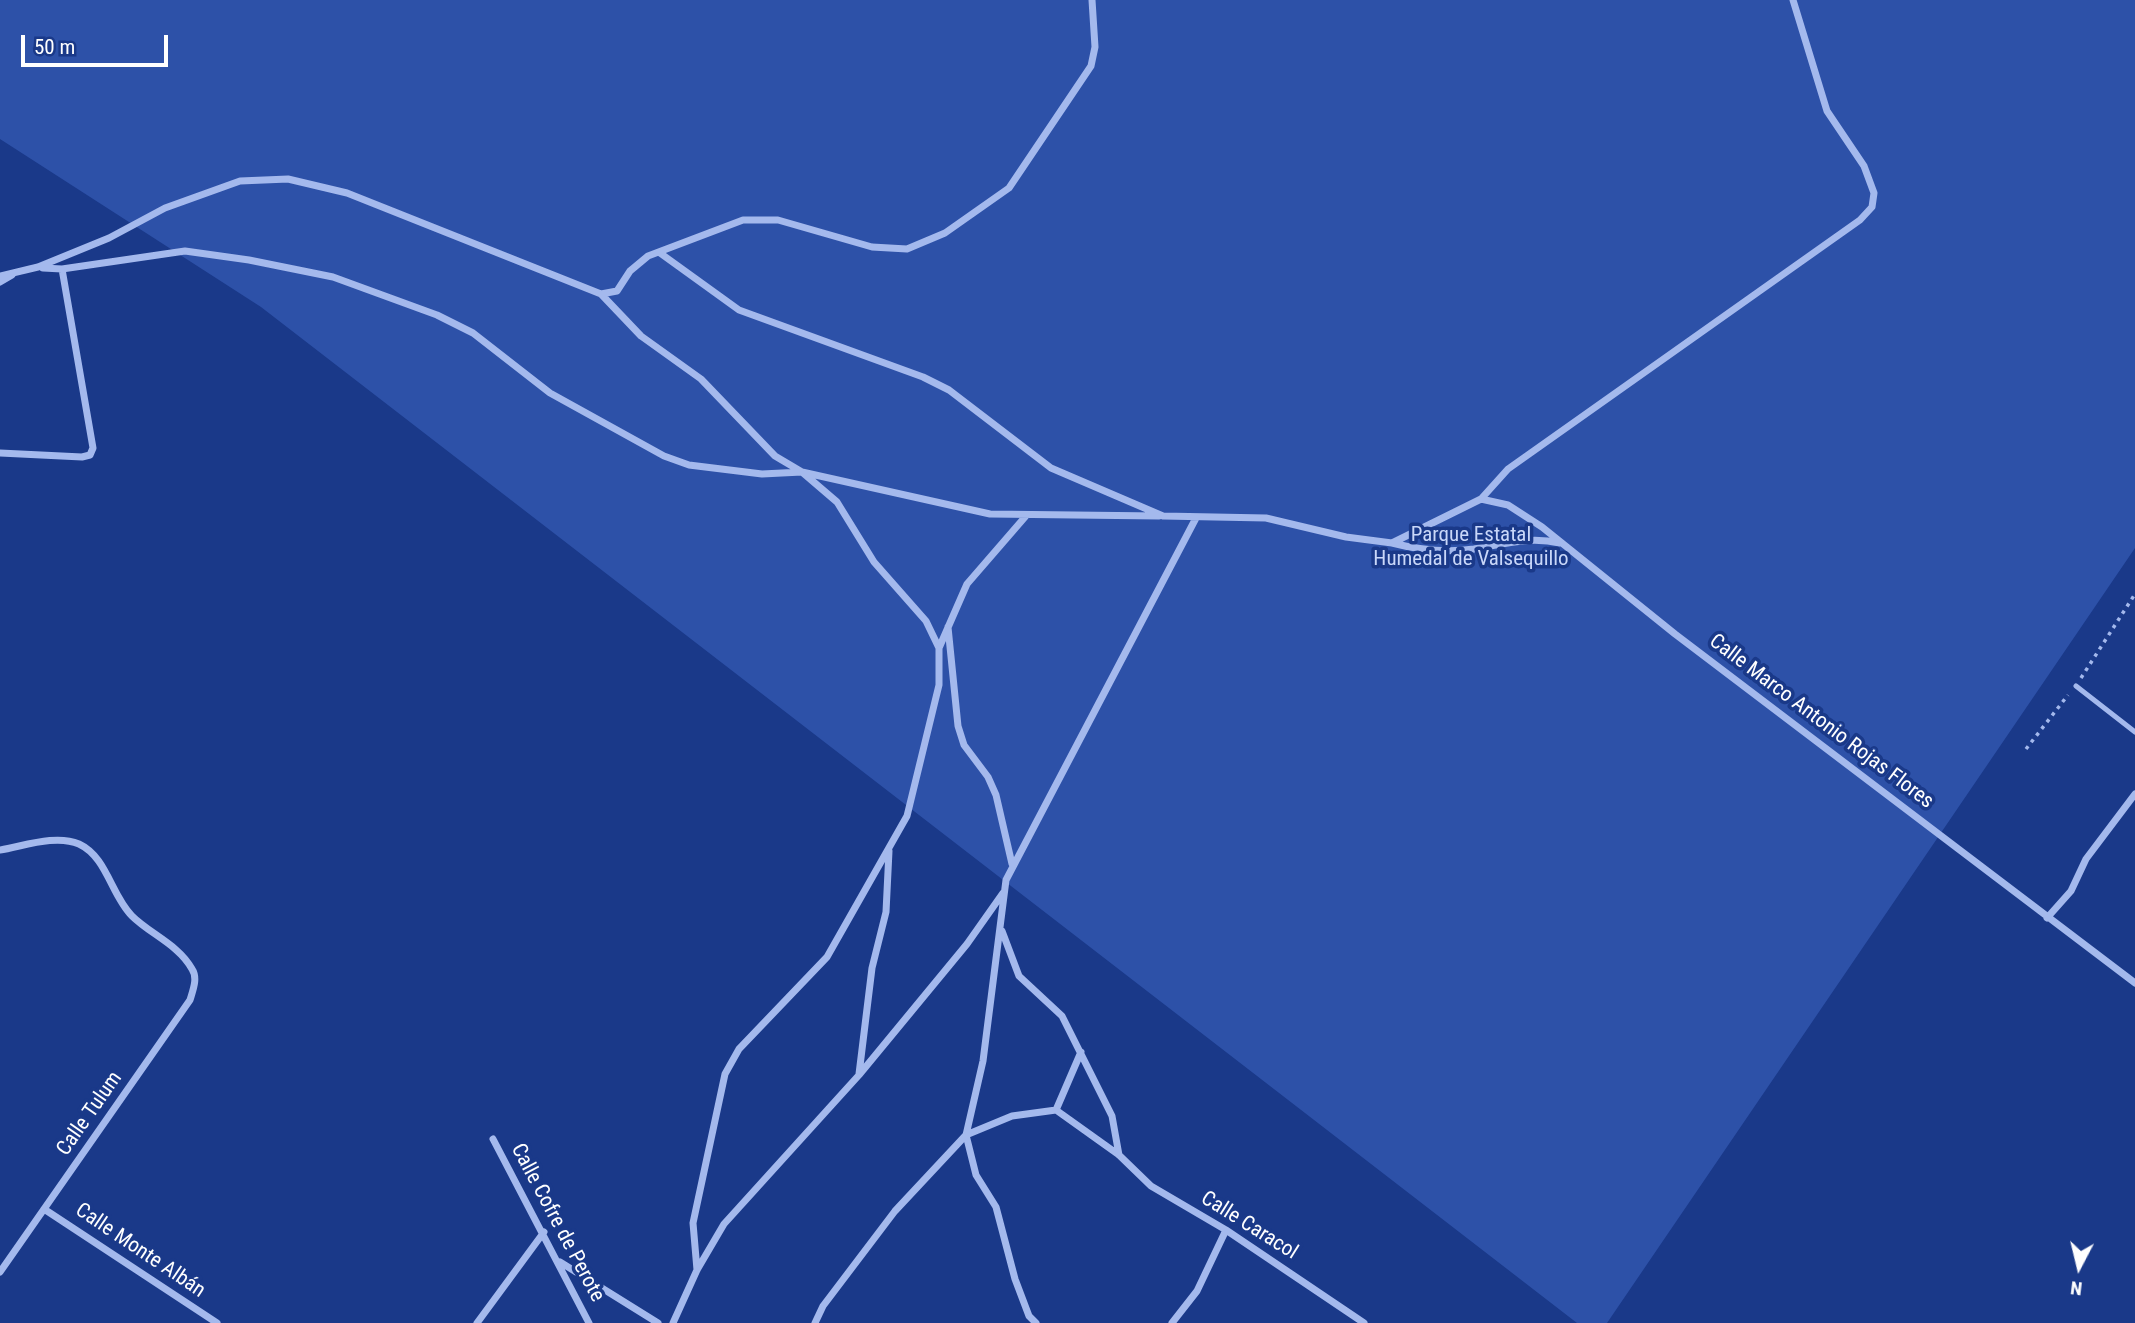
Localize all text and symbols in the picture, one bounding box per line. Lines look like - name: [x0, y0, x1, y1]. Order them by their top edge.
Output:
- scale bar: [24, 21, 172, 65]
- text: 50 m: [34, 35, 75, 59]
- park label: Parque Estatal Humedal de Valsequillo: [1373, 523, 1569, 573]
- street label: Calle Marco Antonio Rojas Flores: [1704, 629, 1938, 815]
- street label: Calle Tulum: [52, 1067, 128, 1161]
- street label: Calle Cofre de Perote: [505, 1140, 609, 1306]
- street label: Calle Caracol: [1196, 1186, 1302, 1266]
- street label: Calle Monte Albán: [70, 1198, 210, 1304]
- north arrow: [2044, 1232, 2114, 1302]
- text: N: [2069, 1276, 2084, 1300]

